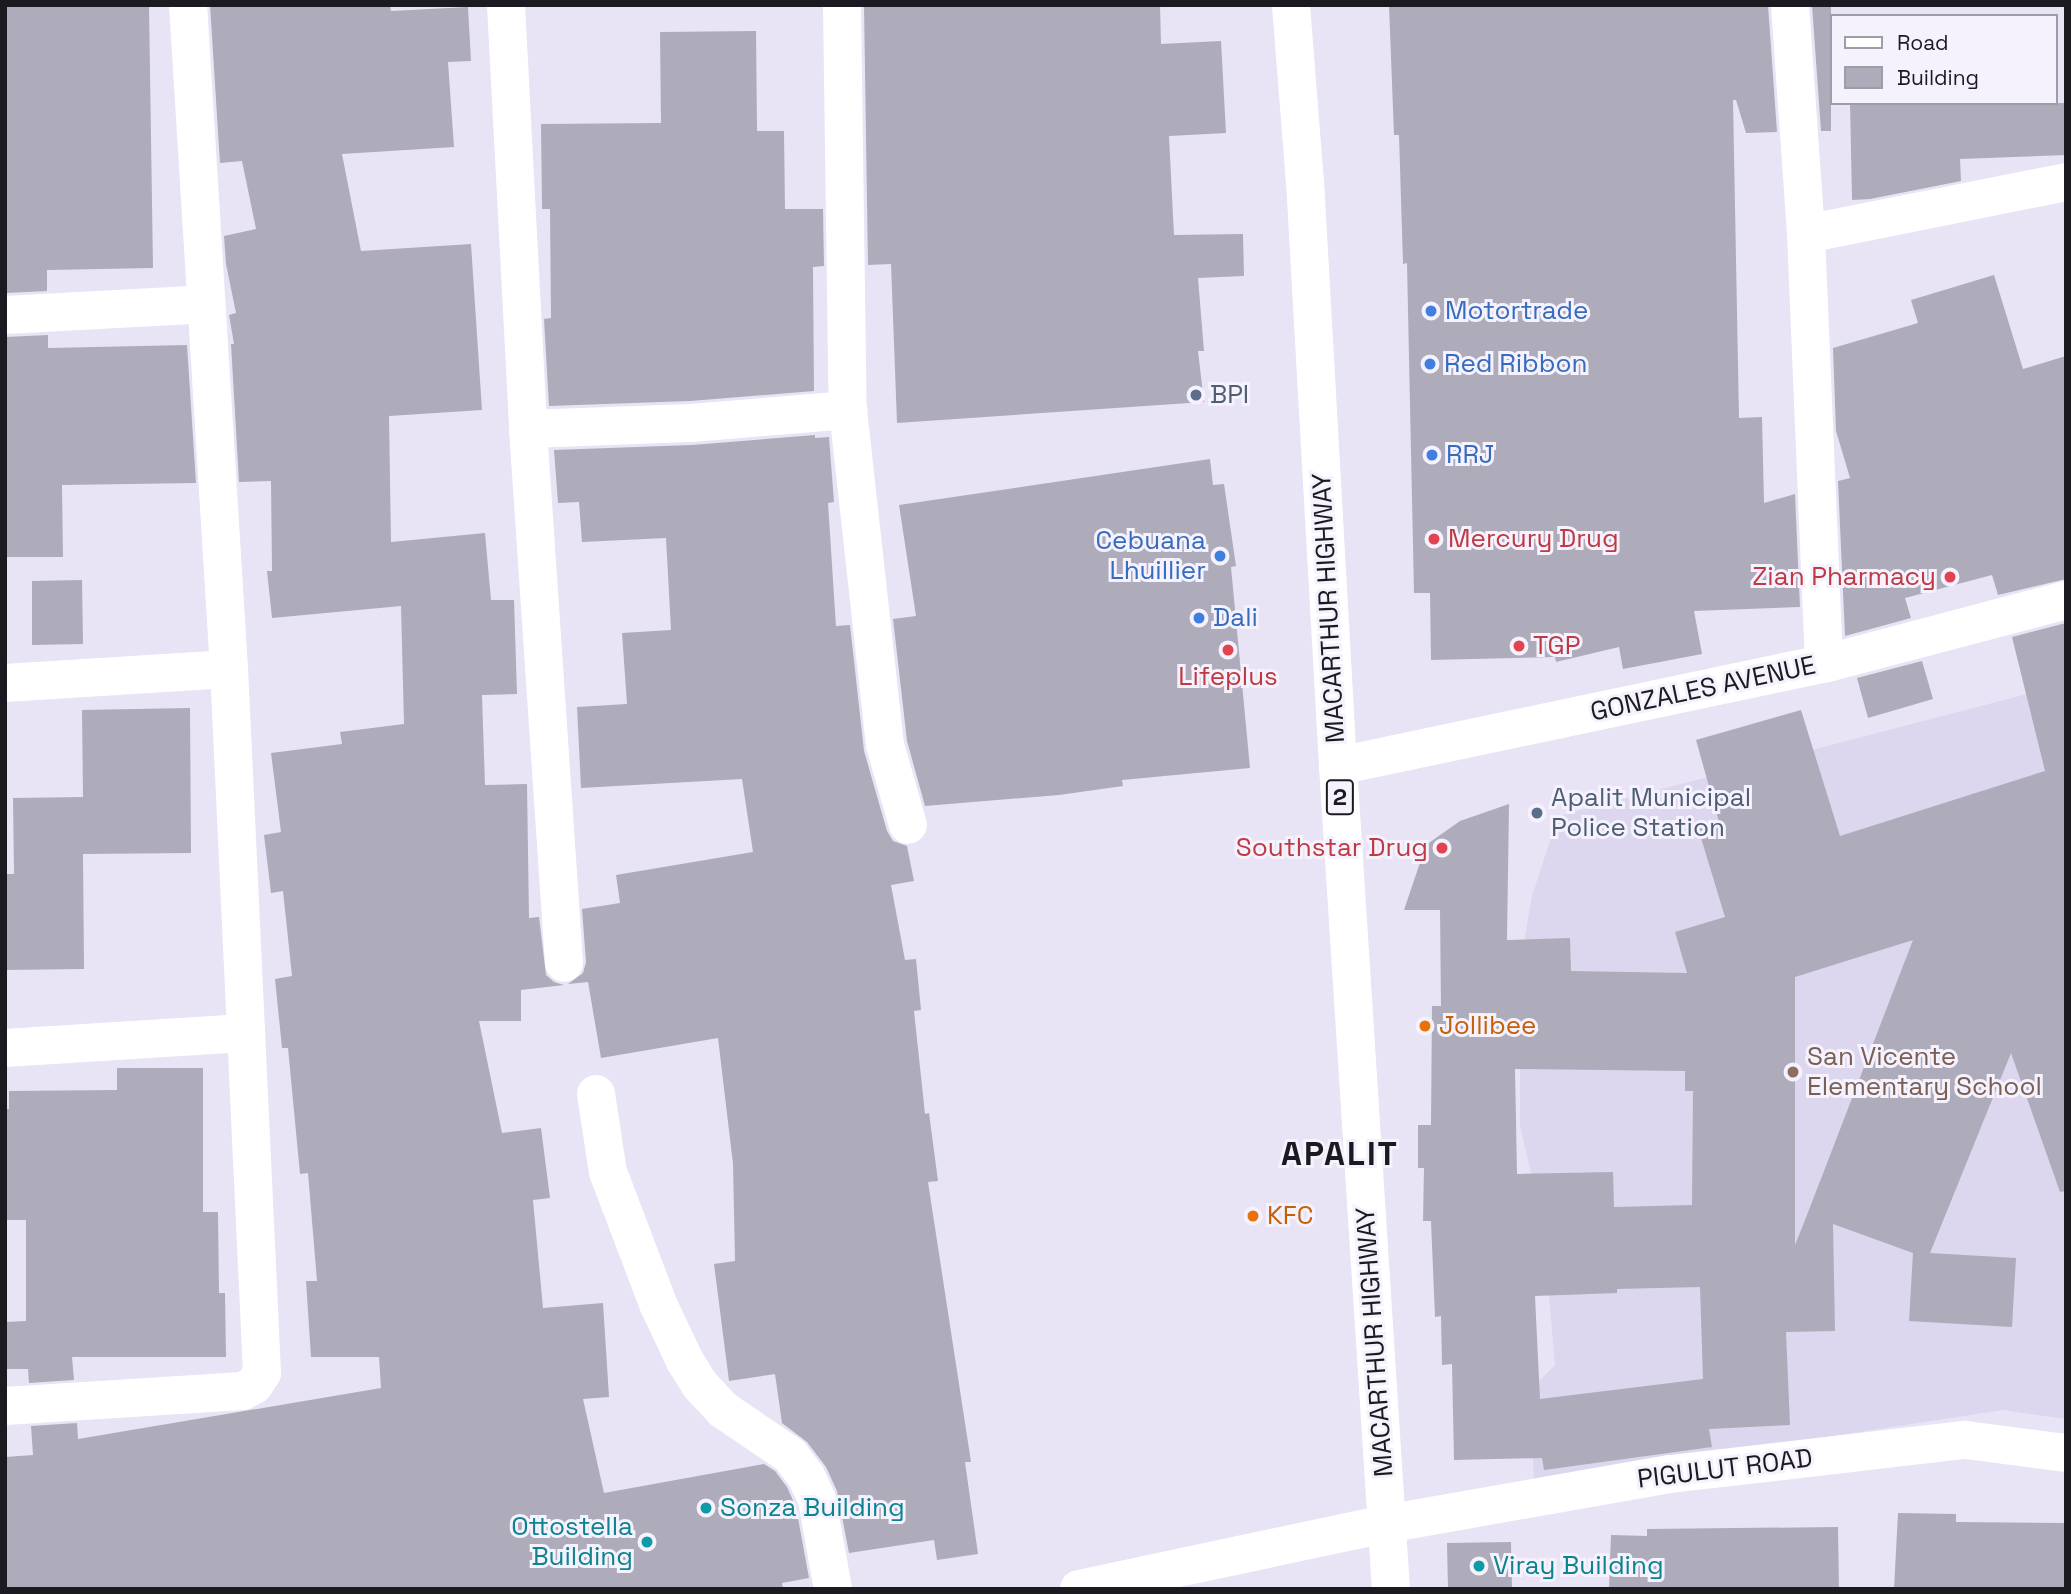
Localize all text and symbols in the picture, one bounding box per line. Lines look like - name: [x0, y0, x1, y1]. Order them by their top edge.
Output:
- legend: [1829, 14, 2057, 105]
- text: Road: [1897, 29, 1949, 56]
- text: Building: [1897, 64, 1979, 91]
- place label: Motortrade: [1445, 295, 1588, 327]
- marker: Motortrade: [1423, 303, 1439, 319]
- place label: Red Ribbon: [1444, 348, 1587, 380]
- marker: Red Ribbon: [1422, 356, 1438, 372]
- place label: BPI: [1210, 379, 1249, 411]
- marker: BPI: [1188, 387, 1204, 403]
- place label: RRJ: [1446, 439, 1494, 471]
- marker: RRJ: [1424, 447, 1440, 463]
- street label: MACARTHUR HIGHWAY: [1306, 472, 1352, 744]
- place label: Mercury Drug: [1448, 523, 1619, 555]
- place label: Cebuana Lhuillier: [1095, 525, 1206, 586]
- marker: Mercury Drug: [1426, 531, 1442, 547]
- marker: Cebuana Lhuillier: [1212, 548, 1228, 564]
- place label: Zian Pharmacy: [1752, 561, 1936, 593]
- marker: Zian Pharmacy: [1942, 569, 1958, 585]
- place label: Dali: [1213, 602, 1258, 634]
- marker: Dali: [1191, 610, 1207, 626]
- place label: TGP: [1533, 630, 1580, 662]
- marker: TGP: [1511, 638, 1527, 654]
- marker: Lifeplus: [1220, 642, 1236, 658]
- street label: GONZALES AVENUE: [1587, 650, 1819, 728]
- place label: Lifeplus: [1178, 661, 1278, 693]
- road number: 2: [1324, 776, 1356, 818]
- place label: Apalit Municipal Police Station: [1551, 782, 1751, 844]
- marker: Apalit Municipal Police Station: [1529, 805, 1545, 821]
- place label: Southstar Drug: [1236, 832, 1428, 864]
- marker: Southstar Drug: [1434, 840, 1450, 856]
- place label: Jollibee: [1439, 1010, 1536, 1042]
- marker: Jollibee: [1417, 1018, 1433, 1034]
- place label: San Vicente Elementary School: [1807, 1041, 2042, 1102]
- marker: San Vicente Elementary School: [1785, 1064, 1801, 1080]
- district label: APALIT: [1282, 1135, 1398, 1175]
- place label: KFC: [1267, 1200, 1313, 1232]
- street label: MACARTHUR HIGHWAY: [1350, 1206, 1400, 1478]
- marker: KFC: [1245, 1208, 1261, 1224]
- street label: PIGULUT ROAD: [1635, 1443, 1815, 1495]
- place label: Sonza Building: [720, 1492, 905, 1524]
- marker: Sonza Building: [698, 1500, 714, 1516]
- place label: Ottostella Building: [511, 1511, 633, 1572]
- marker: Ottostella Building: [639, 1534, 655, 1550]
- place label: Viray Building: [1493, 1550, 1664, 1582]
- marker: Viray Building: [1471, 1558, 1487, 1574]

